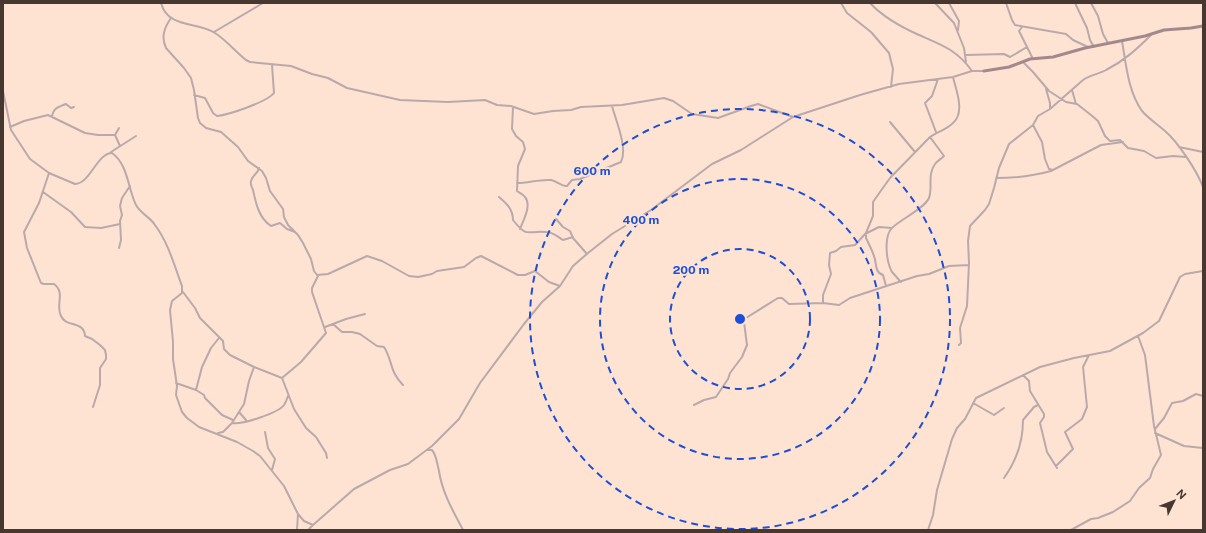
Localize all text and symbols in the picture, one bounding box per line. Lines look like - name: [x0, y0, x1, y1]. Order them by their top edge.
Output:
- text: 600 m: [574, 164, 611, 178]
- text: 400 m: [623, 213, 660, 227]
- text: 200 m: [673, 263, 709, 277]
- centre of rings: [733, 312, 747, 326]
- north arrow: [1154, 481, 1194, 521]
- text: N: [1174, 487, 1189, 501]

